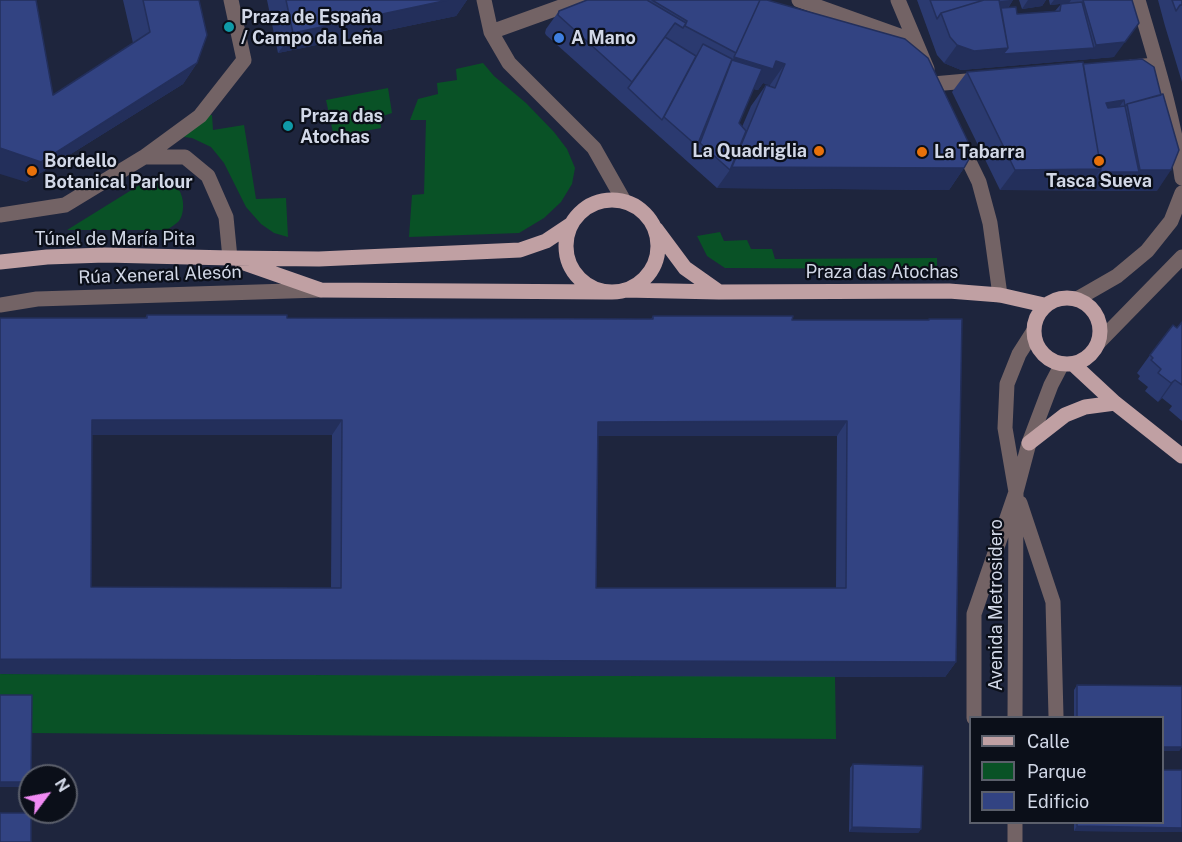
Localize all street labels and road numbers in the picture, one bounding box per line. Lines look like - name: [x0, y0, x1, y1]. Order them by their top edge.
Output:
- street label: Túnel de María Pita: [35, 228, 195, 250]
- street label: Rúa Xeneral Alesón: [78, 261, 242, 289]
- street label: Praza das Atochas: [806, 261, 958, 283]
- street label: Avenida Metrosidero: [985, 519, 1007, 691]

